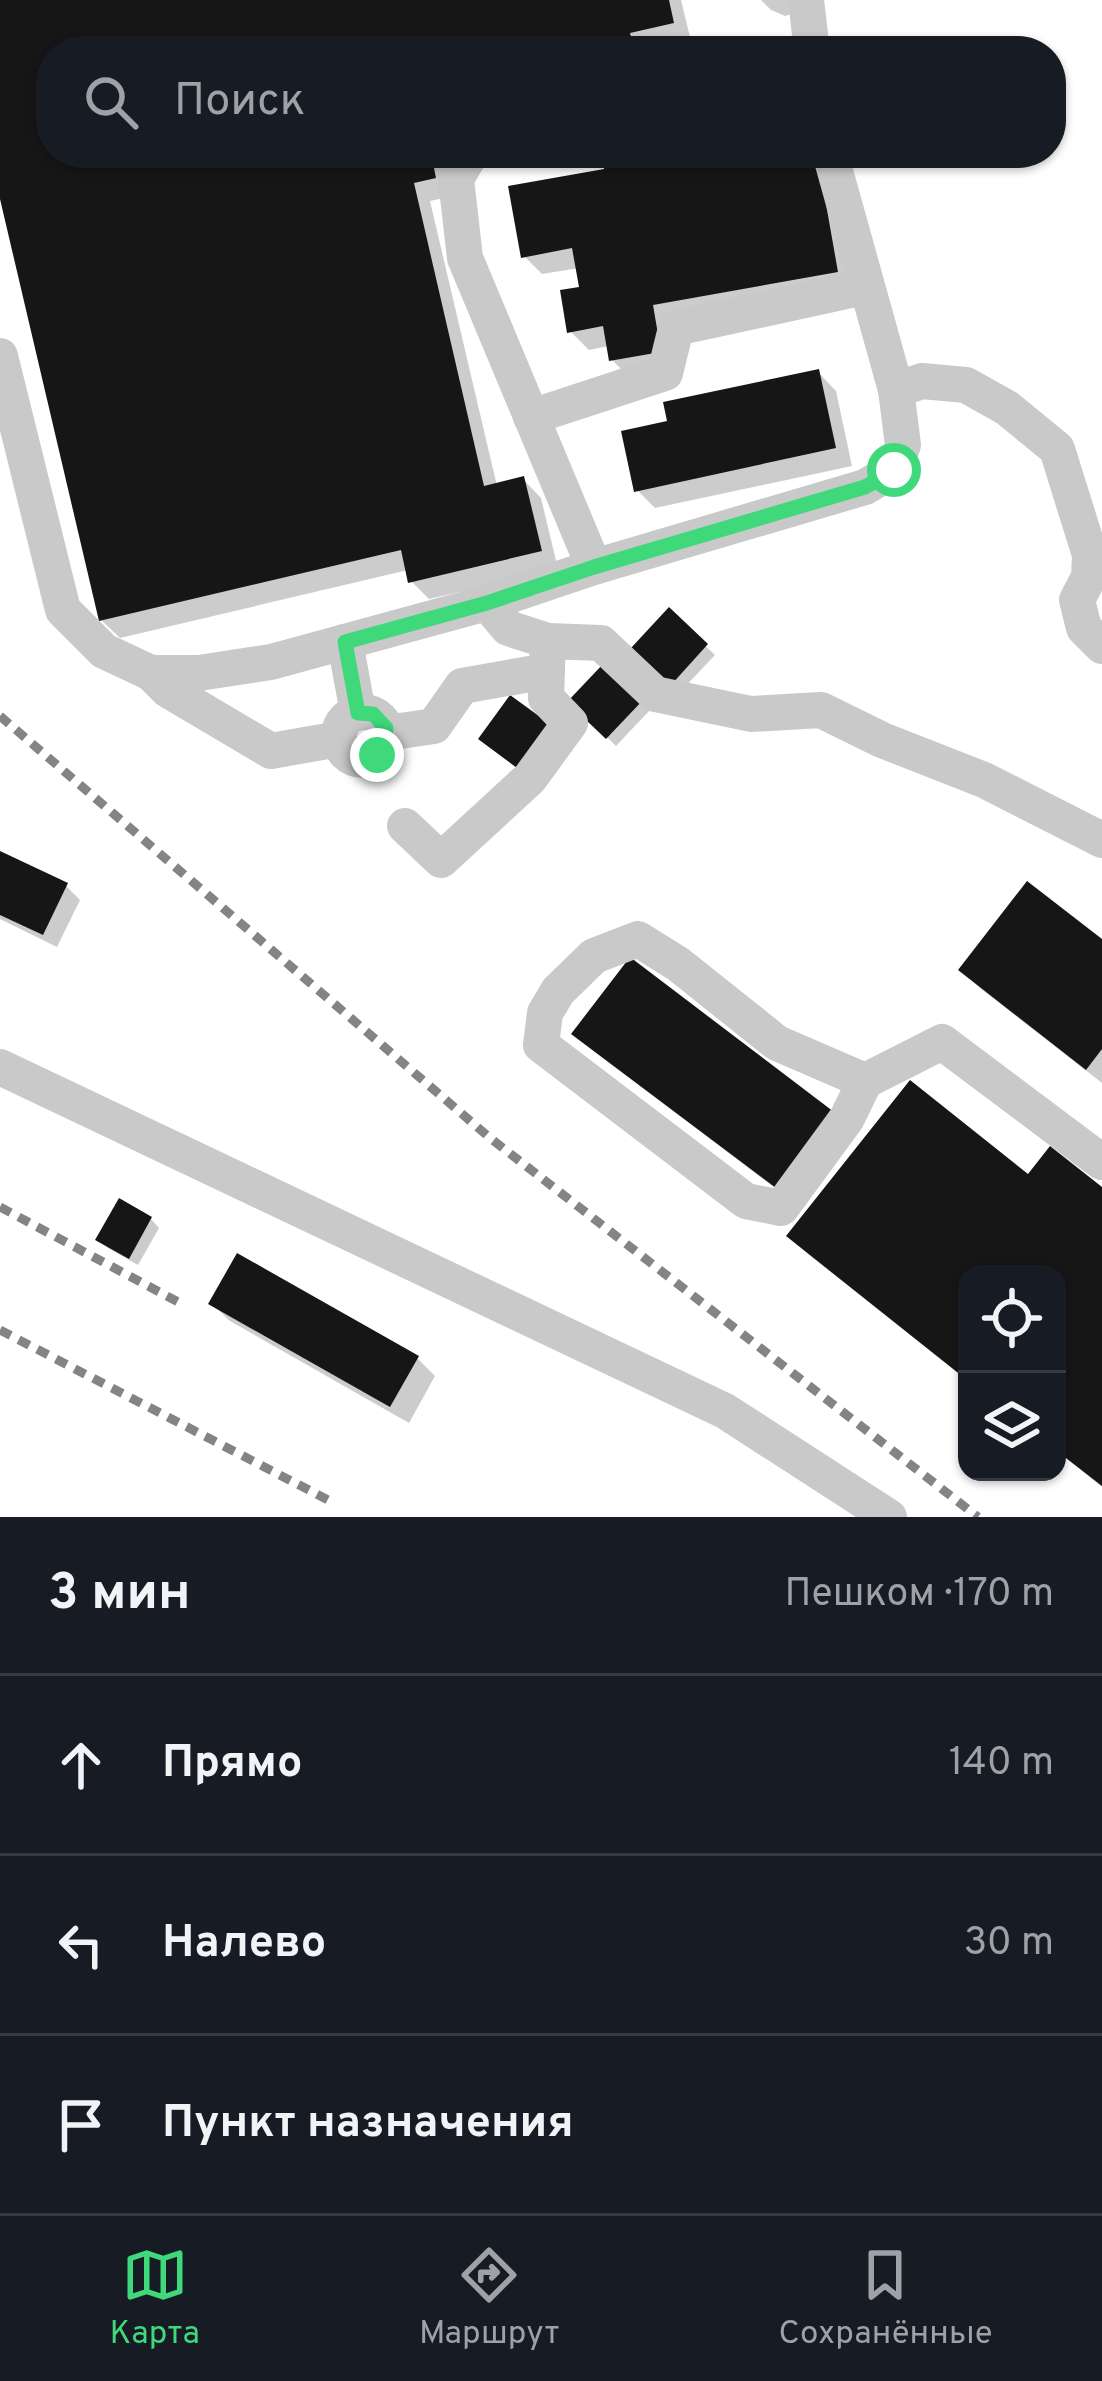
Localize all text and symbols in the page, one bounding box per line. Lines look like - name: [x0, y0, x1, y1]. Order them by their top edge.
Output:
- search box: [36, 36, 1066, 168]
- icon: search: [78, 69, 144, 135]
- text: Поиск: [174, 74, 305, 131]
- route start: [867, 443, 921, 497]
- route end: [350, 728, 404, 782]
- map controls: [958, 1265, 1066, 1481]
- button: locate: [958, 1265, 1066, 1373]
- button: layers: [958, 1373, 1066, 1481]
- text: 3 мин: [48, 1563, 191, 1628]
- text: Пешком · 170 m: [785, 1571, 1054, 1620]
- icon: ahead: [48, 1732, 114, 1798]
- text: Прямо: [162, 1736, 303, 1793]
- text: 140 m: [949, 1740, 1054, 1789]
- icon: left: [48, 1912, 114, 1978]
- text: Налево: [162, 1916, 326, 1973]
- text: 30 m: [964, 1920, 1054, 1969]
- icon: arrive: [48, 2092, 114, 2158]
- text: Пункт назначения: [162, 2096, 574, 2153]
- tab: Карта: [110, 2242, 200, 2356]
- tab: Маршрут: [419, 2242, 559, 2356]
- tab: Сохранённые: [778, 2242, 992, 2356]

